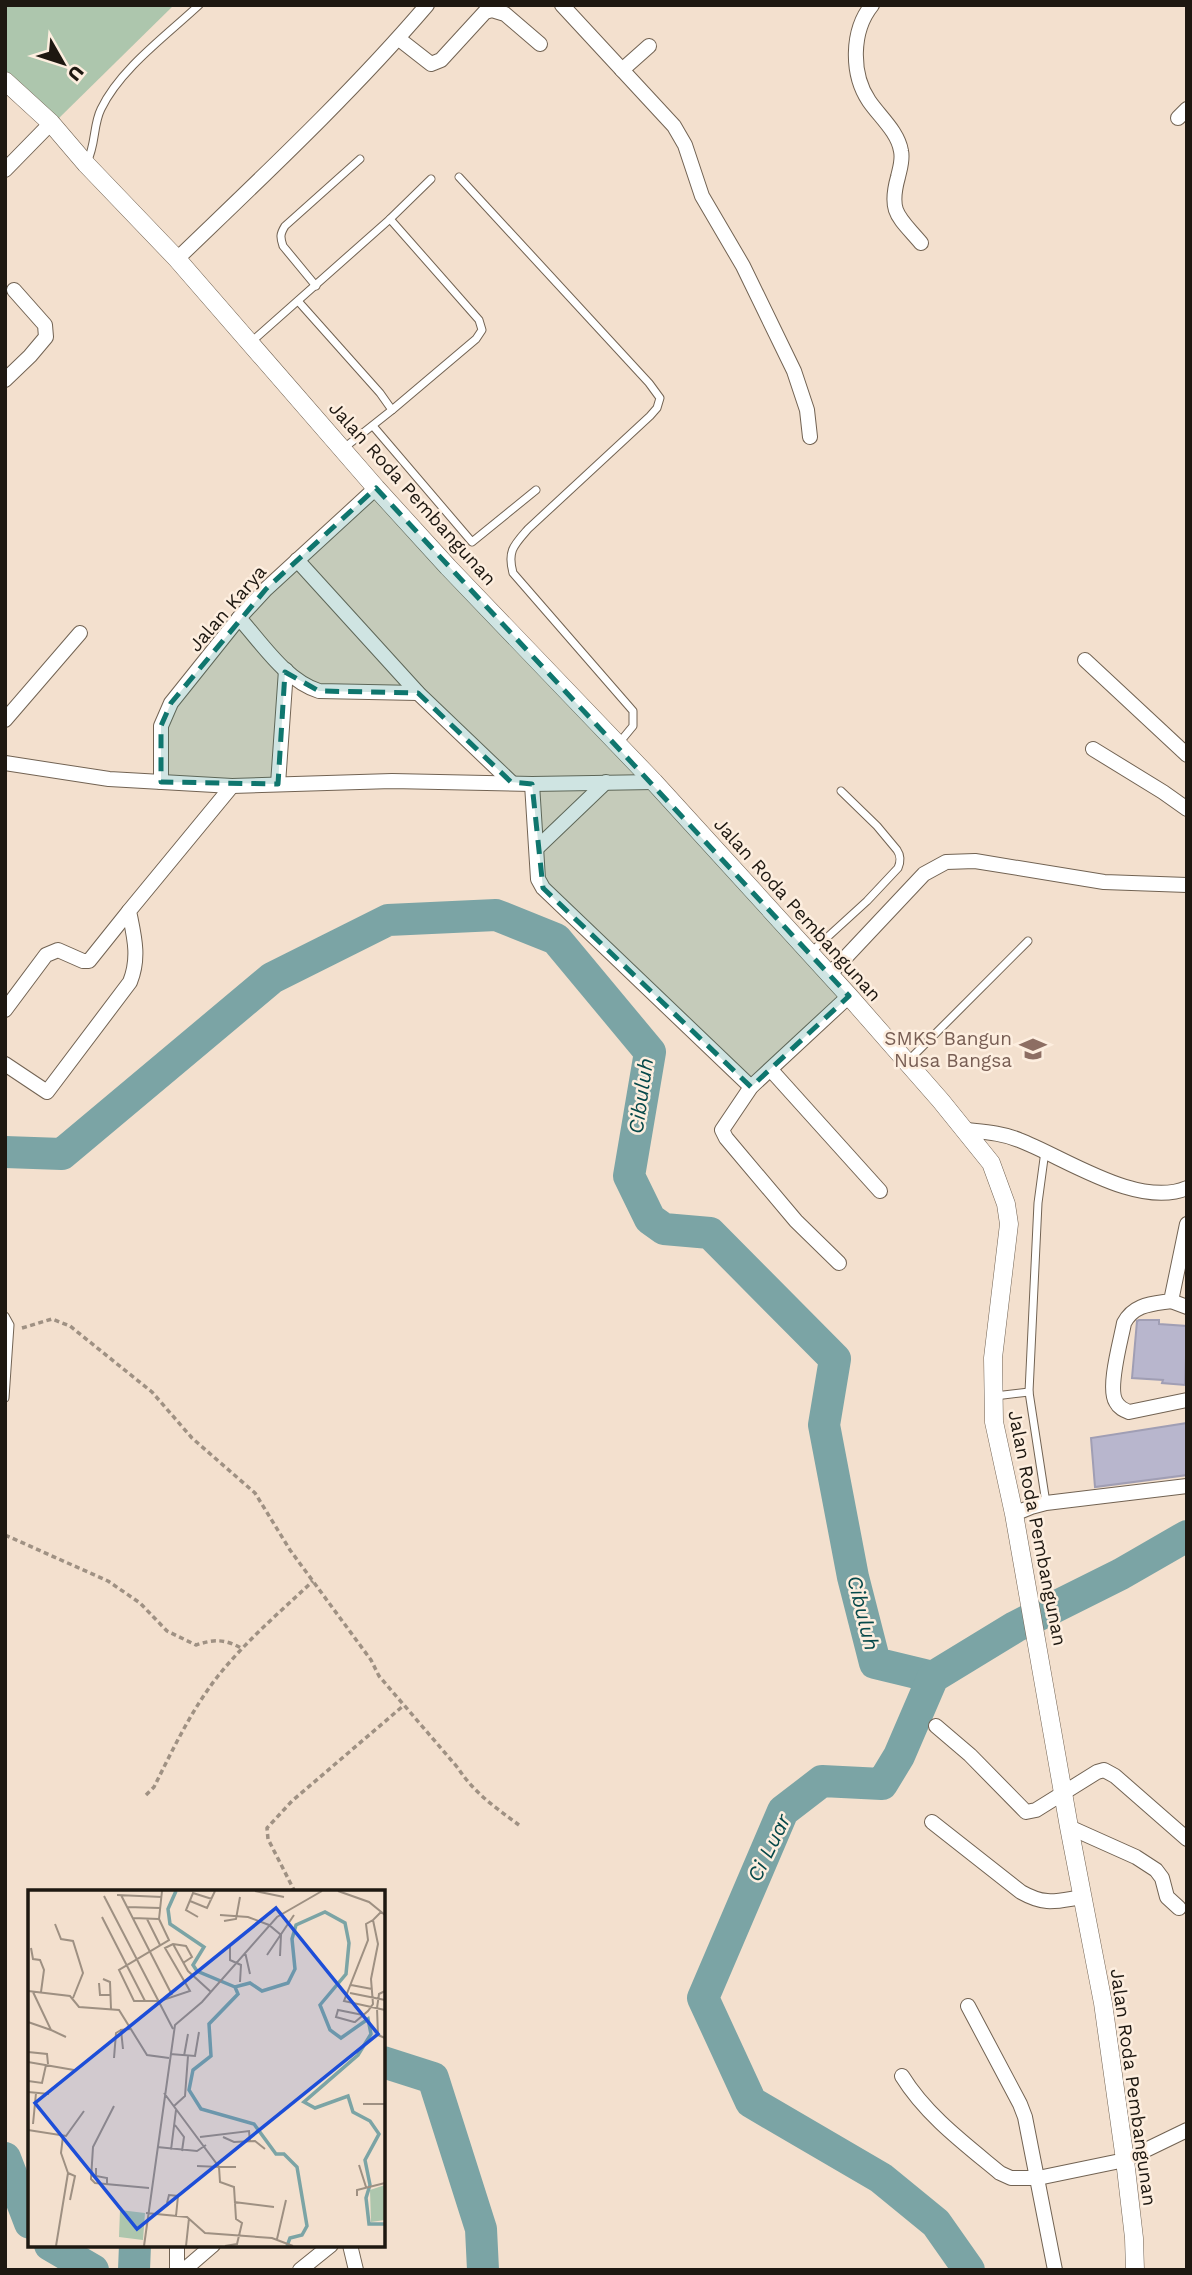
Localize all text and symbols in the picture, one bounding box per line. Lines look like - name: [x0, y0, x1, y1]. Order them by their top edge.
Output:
- north arrow: [28, 28, 98, 98]
- text: U: [63, 61, 89, 86]
- street label: Jalan Roda Pembangunan: [324, 397, 501, 590]
- street label: Jalan Karya: [184, 560, 271, 656]
- street label: Jalan Roda Pembangunan: [709, 813, 886, 1006]
- place label: SMKS Bangun Nusa Bangsa: [884, 1027, 1012, 1072]
- school or university icon: SMKS Bangun Nusa Bangsa: [1018, 1034, 1048, 1064]
- water label: Cibuluh: [623, 1056, 658, 1136]
- street label: Jalan Roda Pembangunan: [1003, 1408, 1072, 1648]
- water label: Cibuluh: [842, 1573, 885, 1653]
- water label: Ci Luar: [741, 1809, 796, 1886]
- inset map: [28, 1890, 385, 2247]
- street label: Jalan Roda Pembangunan: [1105, 1967, 1162, 2207]

